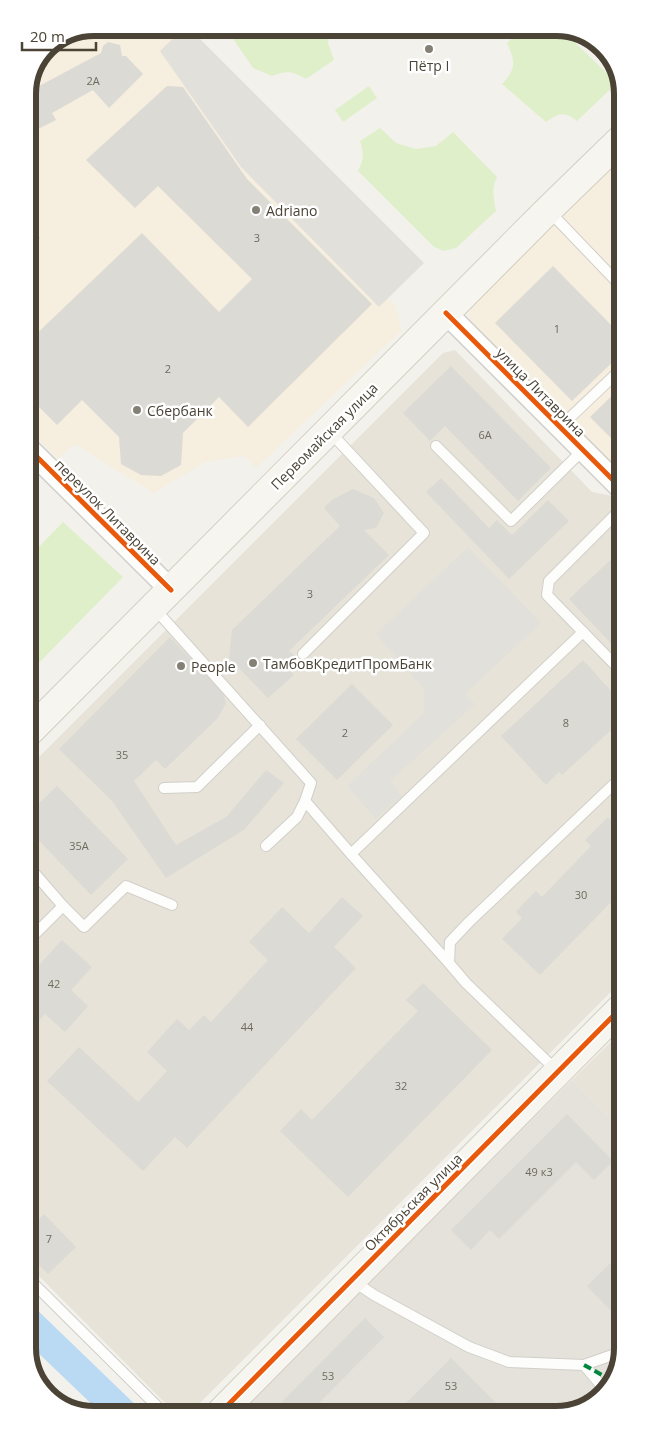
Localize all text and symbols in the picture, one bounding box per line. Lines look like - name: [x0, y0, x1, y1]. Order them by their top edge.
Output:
- scale bar: [22, 20, 96, 52]
- text: 20 m: [30, 26, 65, 46]
- marker: Пётр I: [423, 43, 435, 55]
- place label: Пётр I: [409, 56, 449, 75]
- house number: 2А: [86, 73, 100, 88]
- place label: Adriano: [266, 201, 317, 220]
- marker: Adriano: [250, 204, 262, 216]
- house number: 3: [254, 230, 260, 245]
- house number: 1: [554, 321, 560, 336]
- street label: улица Литаврина: [492, 343, 590, 441]
- house number: 2: [165, 361, 171, 376]
- street label: Первомайская улица: [267, 379, 381, 493]
- place label: Сбербанк: [147, 401, 214, 420]
- marker: Сбербанк: [131, 404, 143, 416]
- house number: 6А: [478, 427, 492, 442]
- street label: переулок Литаврина: [51, 455, 165, 569]
- house number: 3: [307, 586, 313, 601]
- place label: ТамбовКредитПромБанк: [263, 654, 433, 673]
- place label: People: [191, 657, 236, 676]
- marker: ТамбовКредитПромБанк: [247, 657, 259, 669]
- marker: People: [175, 660, 187, 672]
- house number: 8: [563, 715, 569, 730]
- house number: 2: [342, 725, 348, 740]
- house number: 35: [116, 747, 128, 762]
- house number: 35А: [69, 838, 89, 853]
- house number: 30: [575, 887, 587, 902]
- house number: 42: [48, 976, 60, 991]
- house number: 44: [241, 1019, 254, 1034]
- house number: 32: [395, 1078, 407, 1093]
- street label: Октябрьская улица: [360, 1149, 466, 1255]
- house number: 49 к3: [525, 1164, 553, 1179]
- house number: 7: [46, 1231, 52, 1246]
- house number: 53: [322, 1368, 334, 1383]
- house number: 53: [445, 1378, 457, 1393]

